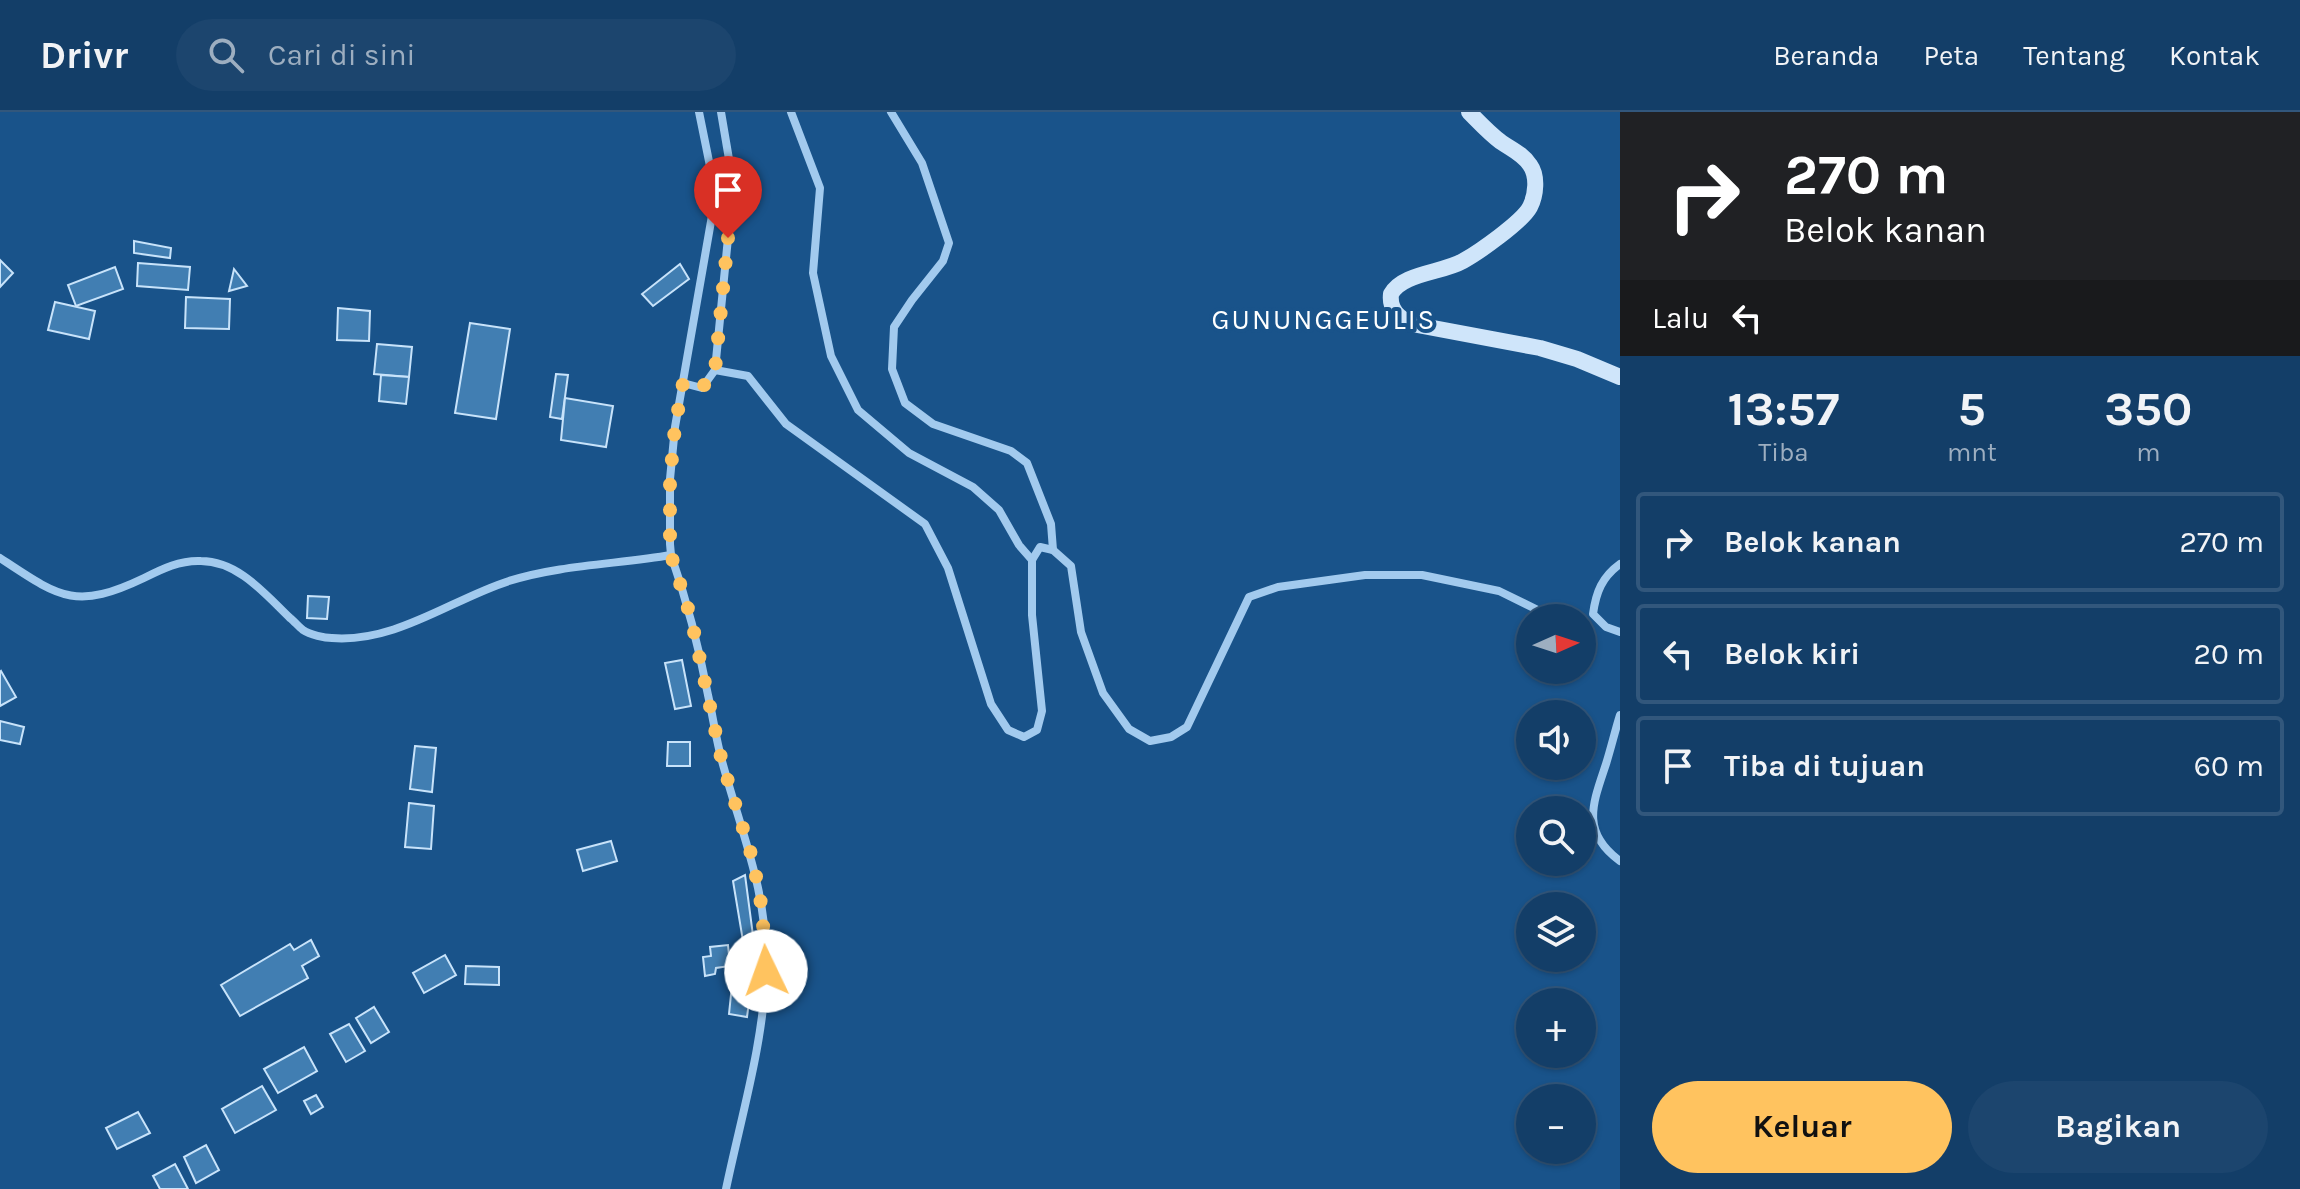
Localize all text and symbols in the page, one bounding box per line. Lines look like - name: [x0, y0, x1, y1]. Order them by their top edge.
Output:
- search box: [176, 19, 736, 91]
- text: Drivr: [40, 33, 128, 78]
- icon: search: [204, 33, 248, 77]
- text: Cari di sini: [268, 37, 416, 73]
- text: Beranda: [1773, 39, 1879, 72]
- text: Peta: [1923, 39, 1979, 72]
- text: Tentang: [2023, 39, 2125, 72]
- text: Kontak: [2169, 39, 2260, 72]
- text: 270 m: [1784, 142, 1948, 207]
- icon: right: [1652, 144, 1756, 248]
- pin: [694, 156, 762, 238]
- icon: arrive: [706, 168, 750, 212]
- text: Belok kanan: [1784, 209, 1987, 251]
- icon: left: [1725, 296, 1769, 340]
- text: Lalu: [1652, 300, 1709, 336]
- district label: GUNUNGGEULIS: [1212, 303, 1436, 336]
- text: 13:57: [1728, 381, 1839, 437]
- text: 5: [1958, 381, 1986, 437]
- text: 350: [2104, 381, 2192, 437]
- text: Tiba: [1758, 437, 1809, 468]
- text: mnt: [1947, 437, 1997, 468]
- text: m: [2136, 437, 2161, 468]
- icon: right: [1656, 520, 1700, 564]
- text: Belok kanan: [1724, 524, 1901, 560]
- text: 270 m: [2180, 524, 2264, 560]
- north arrow: [1516, 604, 1596, 684]
- map controls: [1516, 604, 1596, 1164]
- icon: left: [1656, 632, 1700, 676]
- text: Belok kiri: [1724, 636, 1860, 672]
- text: 20 m: [2194, 636, 2264, 672]
- button: sound: [1516, 700, 1596, 780]
- icon: arrive: [1656, 744, 1700, 788]
- text: Tiba di tujuan: [1724, 748, 1925, 784]
- text: 60 m: [2194, 748, 2264, 784]
- button: search: [1516, 796, 1596, 876]
- button: layers: [1516, 892, 1596, 972]
- position arrow: [724, 929, 808, 1013]
- button: +: [1516, 988, 1596, 1068]
- button: Keluar: [1652, 1081, 1952, 1173]
- button: Bagikan: [1968, 1081, 2268, 1173]
- button: −: [1516, 1084, 1596, 1164]

